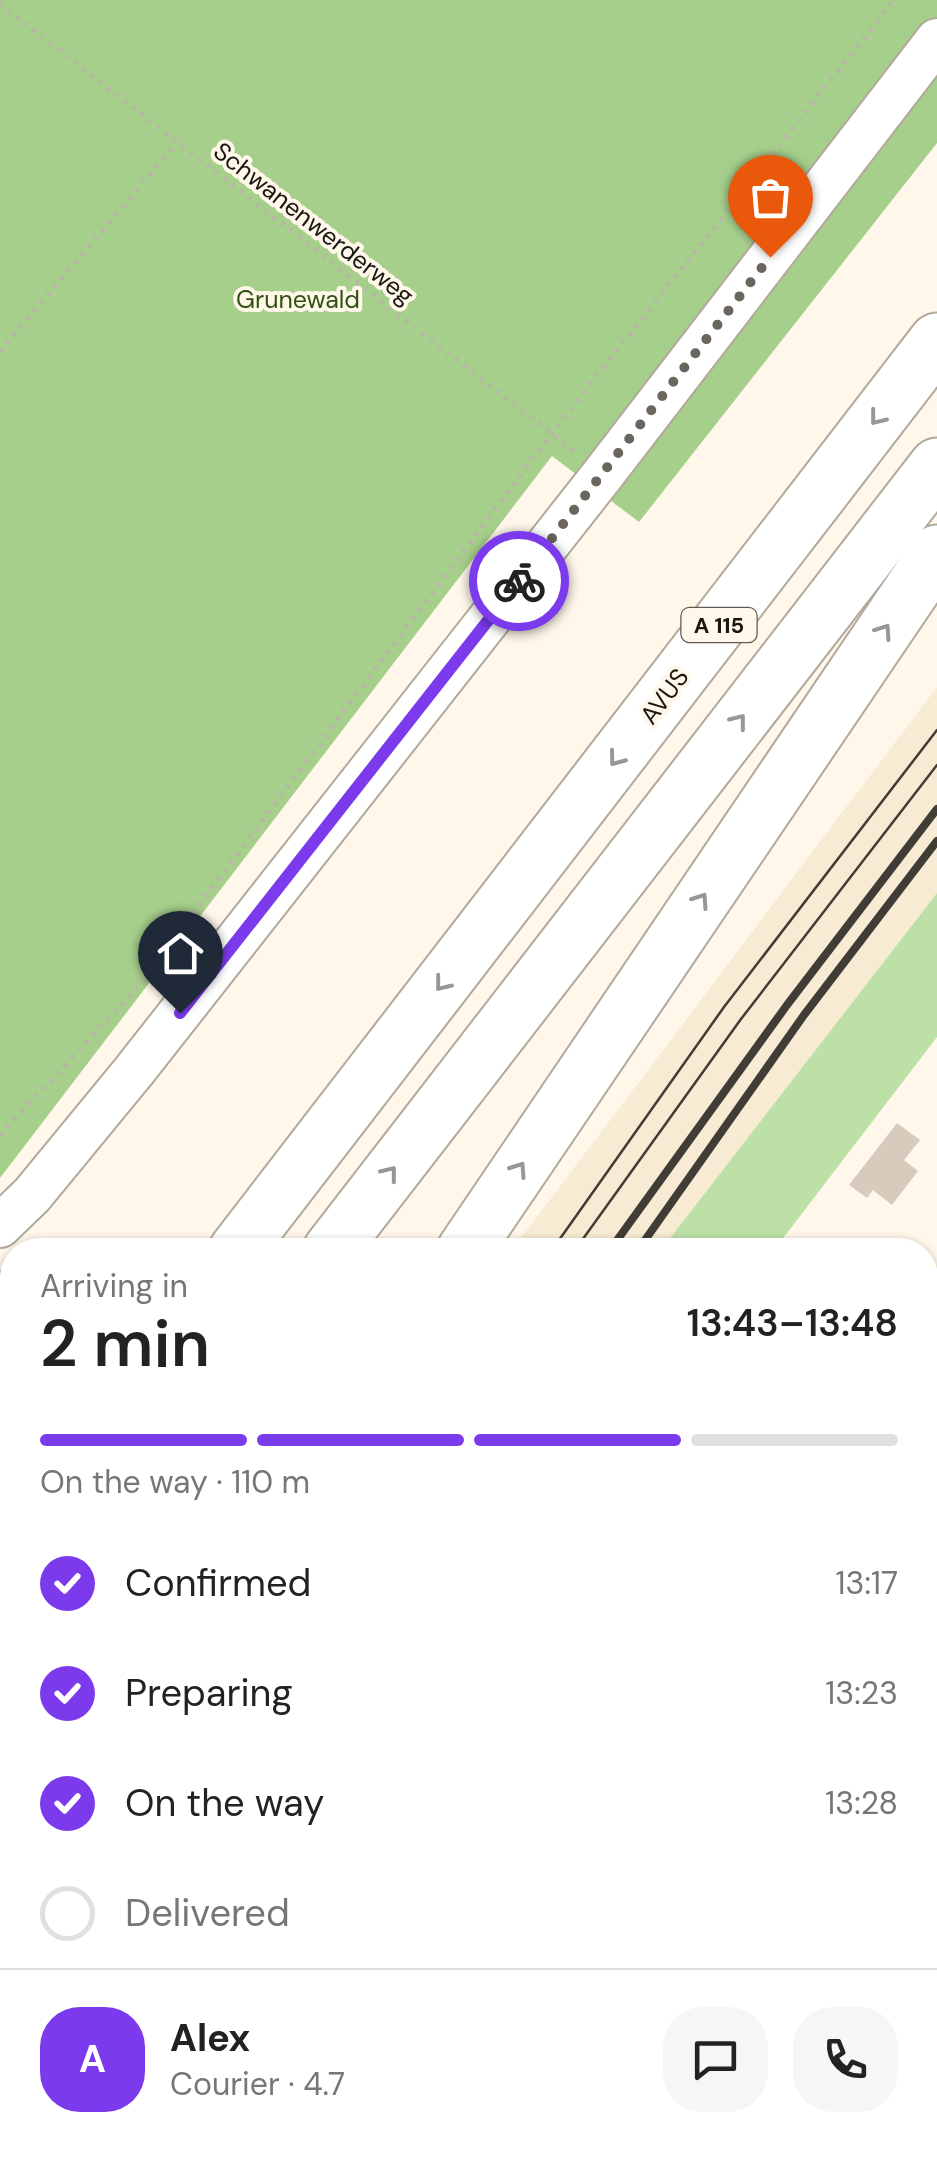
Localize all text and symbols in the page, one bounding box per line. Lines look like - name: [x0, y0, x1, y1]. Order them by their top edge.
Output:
- street label: Schwanenwerderweg: [207, 135, 421, 312]
- pin: [728, 155, 813, 258]
- icon: bag: [743, 170, 798, 225]
- park label: Grunewald: [236, 283, 360, 316]
- one-way arrow: [872, 407, 889, 425]
- courier: [469, 531, 569, 631]
- icon: bike: [492, 554, 547, 609]
- road number: A 115: [682, 608, 756, 642]
- one-way arrow: [872, 624, 890, 643]
- street label: AVUS: [633, 662, 696, 731]
- one-way arrow: [727, 714, 745, 732]
- one-way arrow: [610, 748, 628, 766]
- one-way arrow: [689, 892, 707, 911]
- pin: [138, 911, 223, 1014]
- icon: home: [153, 926, 208, 981]
- one-way arrow: [436, 973, 454, 991]
- one-way arrow: [507, 1162, 525, 1181]
- one-way arrow: [379, 1166, 396, 1184]
- text: Arriving in: [40, 1265, 188, 1307]
- text: 13:43–13:48: [687, 1298, 898, 1348]
- text: 2 min: [40, 1302, 210, 1386]
- text: On the way · 110 m: [40, 1461, 310, 1503]
- icon: check: [40, 1556, 95, 1611]
- text: Confirmed: [125, 1558, 311, 1608]
- text: 13:17: [836, 1562, 898, 1604]
- icon: check: [40, 1666, 95, 1721]
- text: Preparing: [125, 1668, 293, 1718]
- text: 13:23: [825, 1672, 898, 1714]
- icon: check: [40, 1776, 95, 1831]
- text: On the way: [125, 1778, 324, 1828]
- text: 13:28: [825, 1782, 898, 1824]
- text: Delivered: [125, 1888, 290, 1938]
- button: chat: [663, 2007, 768, 2112]
- button: phone: [793, 2007, 898, 2112]
- text: Alex: [170, 2013, 250, 2063]
- text: A: [79, 2034, 106, 2084]
- text: Courier · 4.7: [170, 2063, 345, 2105]

